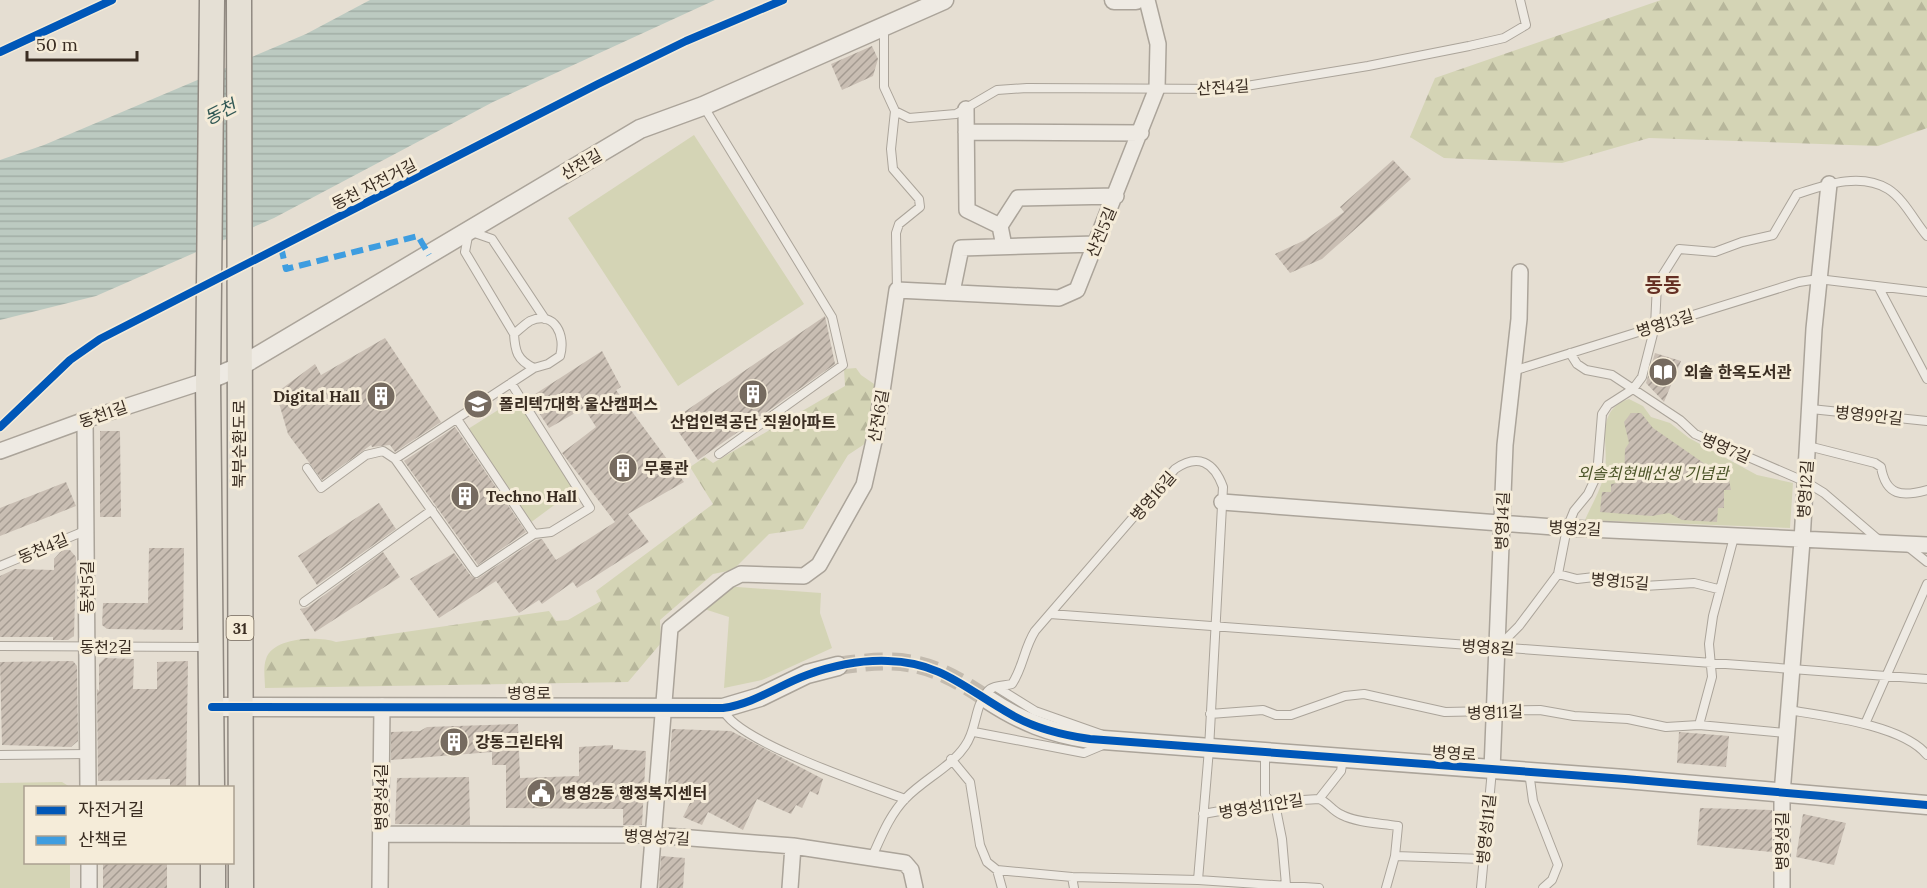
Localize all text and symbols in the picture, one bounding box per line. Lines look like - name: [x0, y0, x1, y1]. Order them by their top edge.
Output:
- scale bar: [27, 24, 136, 62]
- text: 50 m: [36, 33, 78, 56]
- street label: 산전4길: [1196, 75, 1250, 99]
- water label: 동천: [200, 93, 242, 130]
- street label: 산전길: [557, 144, 605, 184]
- street label: 동천 자전거길: [328, 154, 420, 214]
- street label: 산전5길: [1081, 204, 1121, 260]
- district label: 동동: [1645, 272, 1681, 297]
- street label: 병영13길: [1634, 305, 1696, 341]
- library icon: 외솔 한옥도서관: [1647, 356, 1679, 388]
- place label: 외솔 한옥도서관: [1684, 362, 1792, 382]
- building icon: 산업인력공단 직원아파트: [737, 378, 769, 410]
- building icon: Digital Hall: [365, 380, 397, 412]
- place label: Digital Hall: [273, 386, 360, 406]
- school or university icon: 폴리텍7대학 울산캠퍼스: [462, 388, 494, 420]
- street label: 산전6길: [864, 388, 892, 444]
- place label: 폴리텍7대학 울산캠퍼스: [499, 394, 658, 414]
- street label: 동천1길: [76, 396, 130, 432]
- street label: 북부순환도로: [229, 400, 249, 488]
- street label: 병영9안길: [1834, 401, 1904, 429]
- place label: 산업인력공단 직원아파트: [670, 412, 836, 432]
- street label: 병영7길: [1698, 429, 1754, 467]
- building icon: 무룡관: [607, 452, 639, 484]
- place label: 무룡관: [644, 458, 688, 478]
- street label: 병영12길: [1793, 459, 1817, 519]
- park label: 외솔최현배선생 기념관: [1577, 463, 1731, 483]
- street label: 병영16길: [1126, 467, 1180, 525]
- building icon: Techno Hall: [449, 480, 481, 512]
- place label: Techno Hall: [486, 486, 577, 506]
- street label: 병영14길: [1491, 491, 1513, 551]
- street label: 병영2길: [1548, 517, 1602, 539]
- street label: 동천4길: [15, 528, 71, 568]
- street label: 동천5길: [77, 561, 97, 613]
- street label: 병영15길: [1590, 568, 1650, 594]
- road number: 31: [226, 616, 254, 640]
- street label: 병영8길: [1461, 635, 1515, 659]
- street label: 동천2길: [80, 637, 132, 657]
- street label: 병영로: [507, 683, 551, 703]
- street label: 병영11길: [1467, 701, 1523, 723]
- building icon: 강동그린타워: [438, 726, 470, 758]
- place label: 강동그린타워: [475, 732, 563, 752]
- street label: 병영로: [1431, 741, 1477, 765]
- street label: 병영성4길: [371, 763, 391, 831]
- public building icon: 병영2동 행정복지센터: [525, 777, 557, 809]
- place label: 병영2동 행정복지센터: [562, 783, 707, 803]
- legend: [24, 786, 234, 864]
- street label: 병영성11안길: [1217, 789, 1305, 823]
- street label: 병영성11길: [1472, 793, 1500, 865]
- text: 자전거길: [78, 798, 144, 821]
- street label: 병영성길: [1772, 812, 1792, 870]
- street label: 병영성7길: [623, 825, 691, 849]
- text: 산책로: [78, 828, 128, 851]

